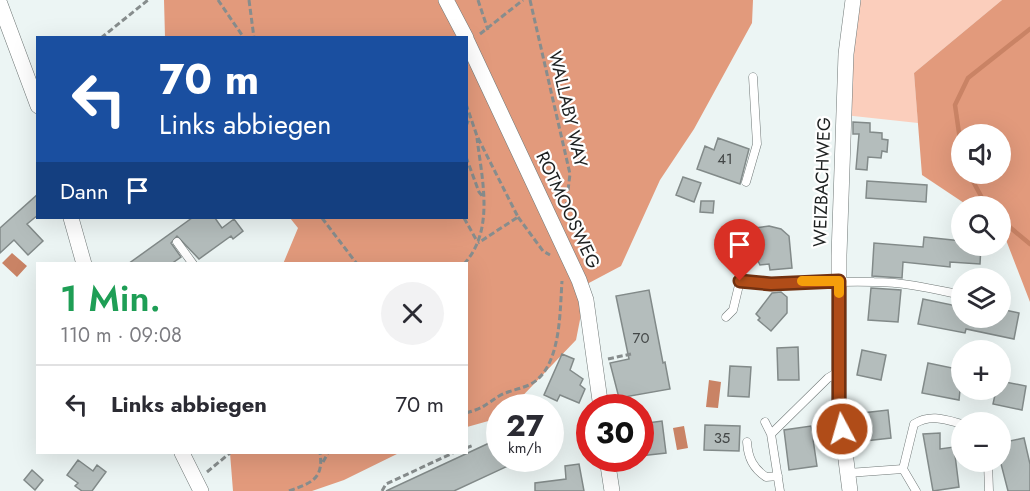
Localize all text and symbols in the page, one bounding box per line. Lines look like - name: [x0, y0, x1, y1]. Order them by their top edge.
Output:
- street label: WALLABY WAY: [542, 48, 594, 170]
- text: 70 m: [159, 49, 259, 110]
- icon: left: [60, 60, 138, 138]
- text: Links abbiegen: [159, 105, 331, 144]
- street label: WEIZBACHWEG: [807, 117, 837, 247]
- map controls: [951, 124, 1011, 472]
- button: sound: [951, 124, 1011, 184]
- street label: ROTMOOSWEG: [529, 147, 607, 273]
- house number: 41: [717, 148, 733, 170]
- icon: arrive: [121, 174, 154, 207]
- text: Dann: [60, 175, 109, 207]
- button: search: [951, 196, 1011, 256]
- pin: [714, 219, 765, 281]
- icon: arrive: [723, 228, 756, 261]
- button: layers: [951, 268, 1011, 328]
- text: 1 Min.: [60, 272, 161, 324]
- button: close: [381, 282, 444, 345]
- text: 110 m · 09:08: [60, 321, 182, 350]
- house number: 70: [633, 327, 649, 349]
- button: +: [951, 340, 1011, 400]
- icon: left: [60, 388, 93, 421]
- text: Links abbiegen: [111, 388, 267, 420]
- text: 70 m: [395, 388, 444, 420]
- speed limit sign: 30: [576, 394, 654, 472]
- position arrow: [810, 397, 874, 461]
- text: 27: [506, 404, 544, 447]
- button: −: [951, 412, 1011, 472]
- house number: 35: [714, 427, 730, 449]
- text: km/h: [508, 437, 542, 459]

